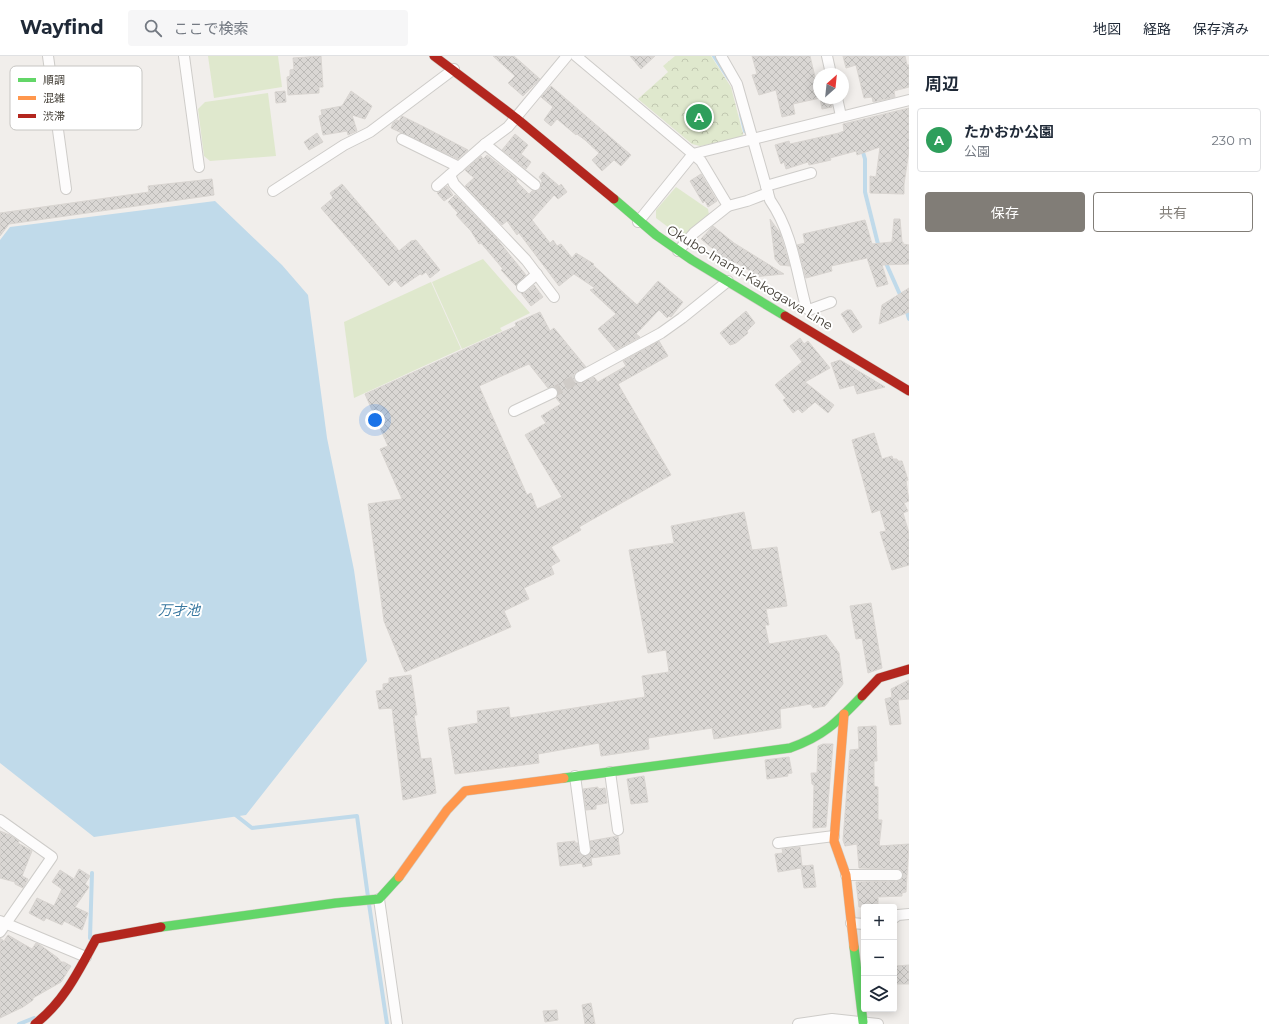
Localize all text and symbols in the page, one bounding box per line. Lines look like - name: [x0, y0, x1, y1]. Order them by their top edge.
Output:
- search box: [128, 10, 408, 46]
- text: Wayfind: [20, 16, 104, 39]
- icon: search: [142, 17, 164, 39]
- text: ここで検索: [174, 19, 249, 38]
- text: 地図: [1093, 20, 1121, 38]
- text: 経路: [1143, 20, 1171, 38]
- text: 保存済み: [1193, 20, 1249, 38]
- legend: [10, 66, 142, 130]
- north arrow: [813, 68, 849, 104]
- text: 順調: [43, 73, 65, 87]
- text: 周辺: [925, 74, 959, 94]
- text: 混雑: [43, 91, 65, 105]
- pin: A: [686, 102, 712, 132]
- text: 渋滞: [43, 109, 65, 123]
- text: たかおか公園: [964, 122, 1054, 141]
- text: A: [934, 132, 944, 148]
- text: 230 m: [1211, 132, 1252, 148]
- text: 公園: [964, 143, 990, 159]
- button: 保存: [925, 192, 1085, 232]
- button: 共有: [1093, 192, 1253, 232]
- street label: Okubo-Inami-Kakogawa Line: [664, 221, 836, 333]
- your location: [365, 410, 385, 430]
- water label: 万才池: [158, 601, 202, 619]
- map controls: [861, 904, 897, 1012]
- button: +: [861, 904, 897, 940]
- button: −: [861, 940, 897, 976]
- button: layers: [861, 976, 897, 1012]

